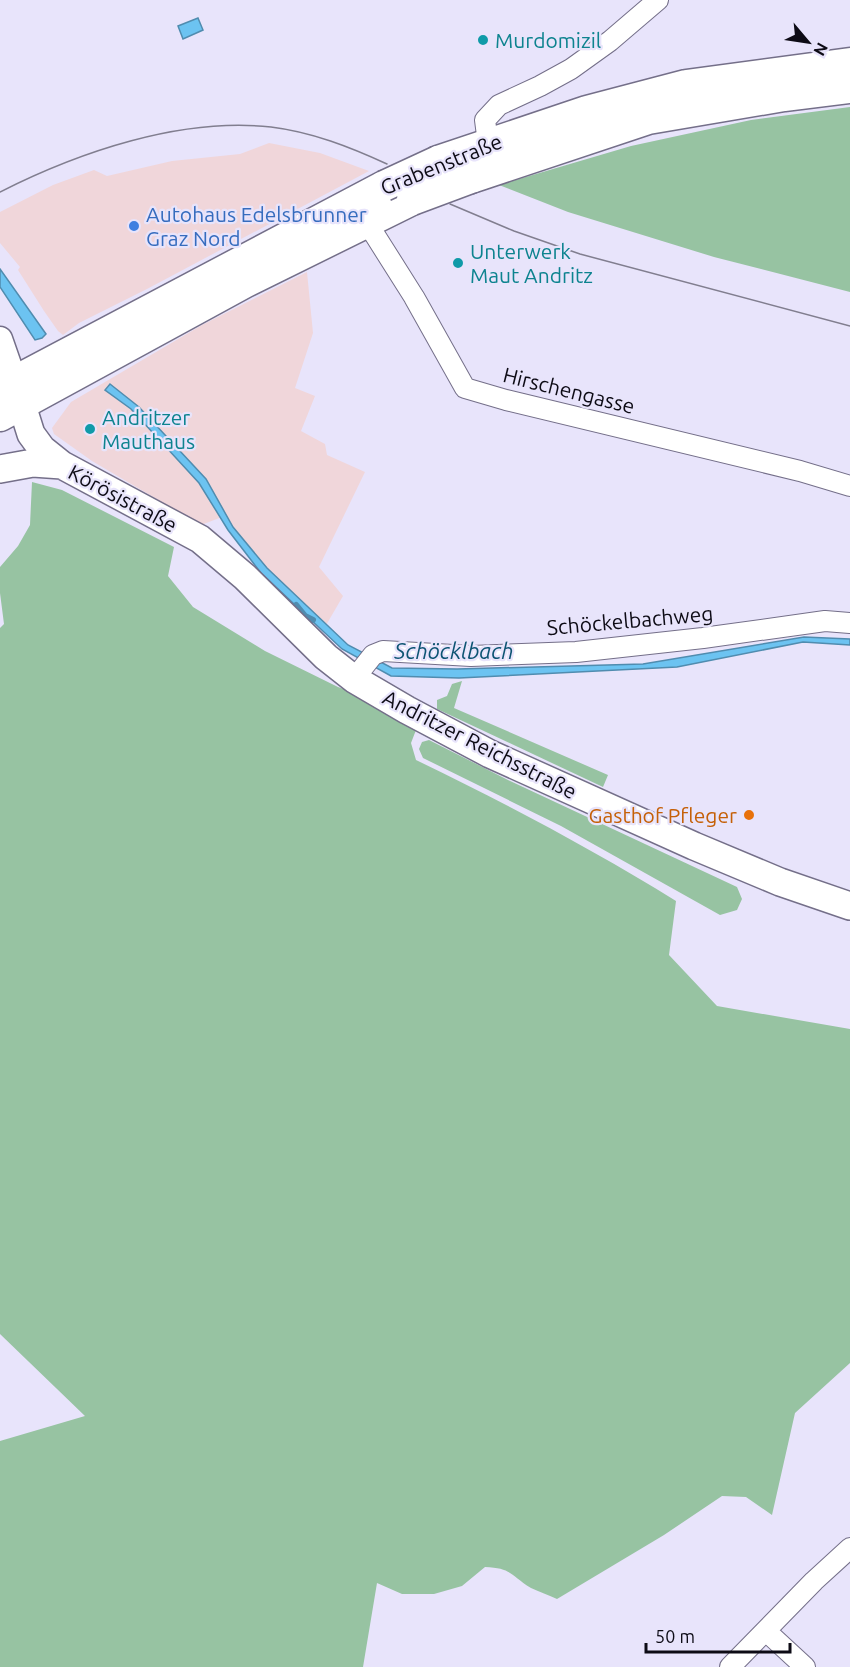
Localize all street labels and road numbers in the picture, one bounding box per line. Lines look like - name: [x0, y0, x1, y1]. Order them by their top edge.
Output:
- street label: Grabenstraße: [377, 129, 505, 199]
- street label: Hirschengasse: [501, 362, 637, 418]
- street label: Körösistraße: [65, 459, 181, 537]
- street label: Schöckelbachweg: [546, 601, 714, 639]
- street label: Andritzer Reichsstraße: [379, 685, 581, 803]

